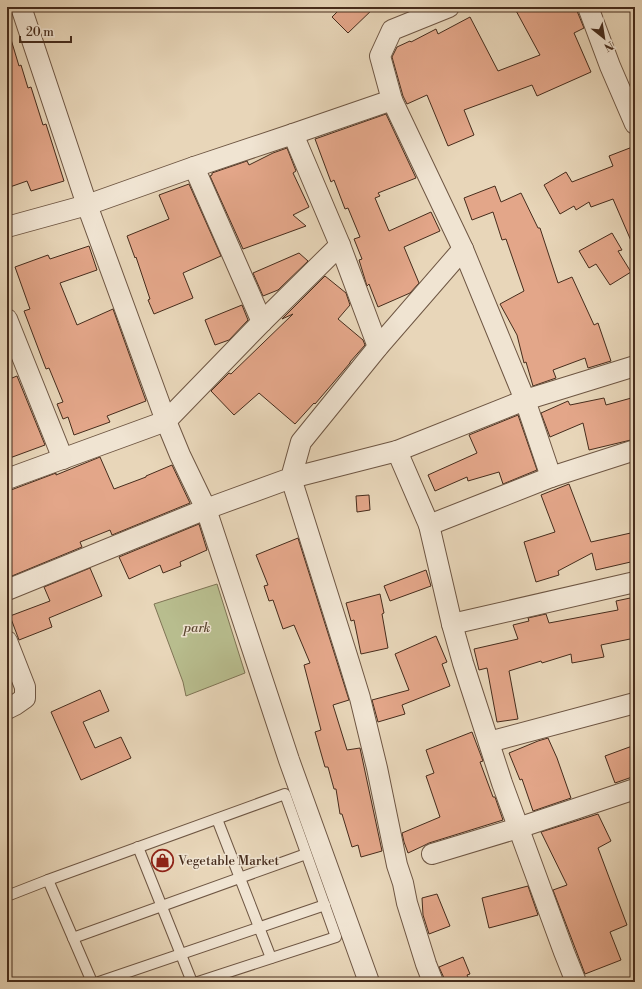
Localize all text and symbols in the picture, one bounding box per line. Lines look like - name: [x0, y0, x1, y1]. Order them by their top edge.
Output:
- scale bar: [20, 18, 71, 44]
- north arrow: [584, 18, 624, 58]
- text: 20 m: [26, 25, 54, 40]
- text: N: [601, 38, 616, 54]
- park label: park: [182, 620, 211, 636]
- shop icon: Vegetable Market: [150, 847, 176, 873]
- place label: Vegetable Market: [177, 853, 280, 869]

